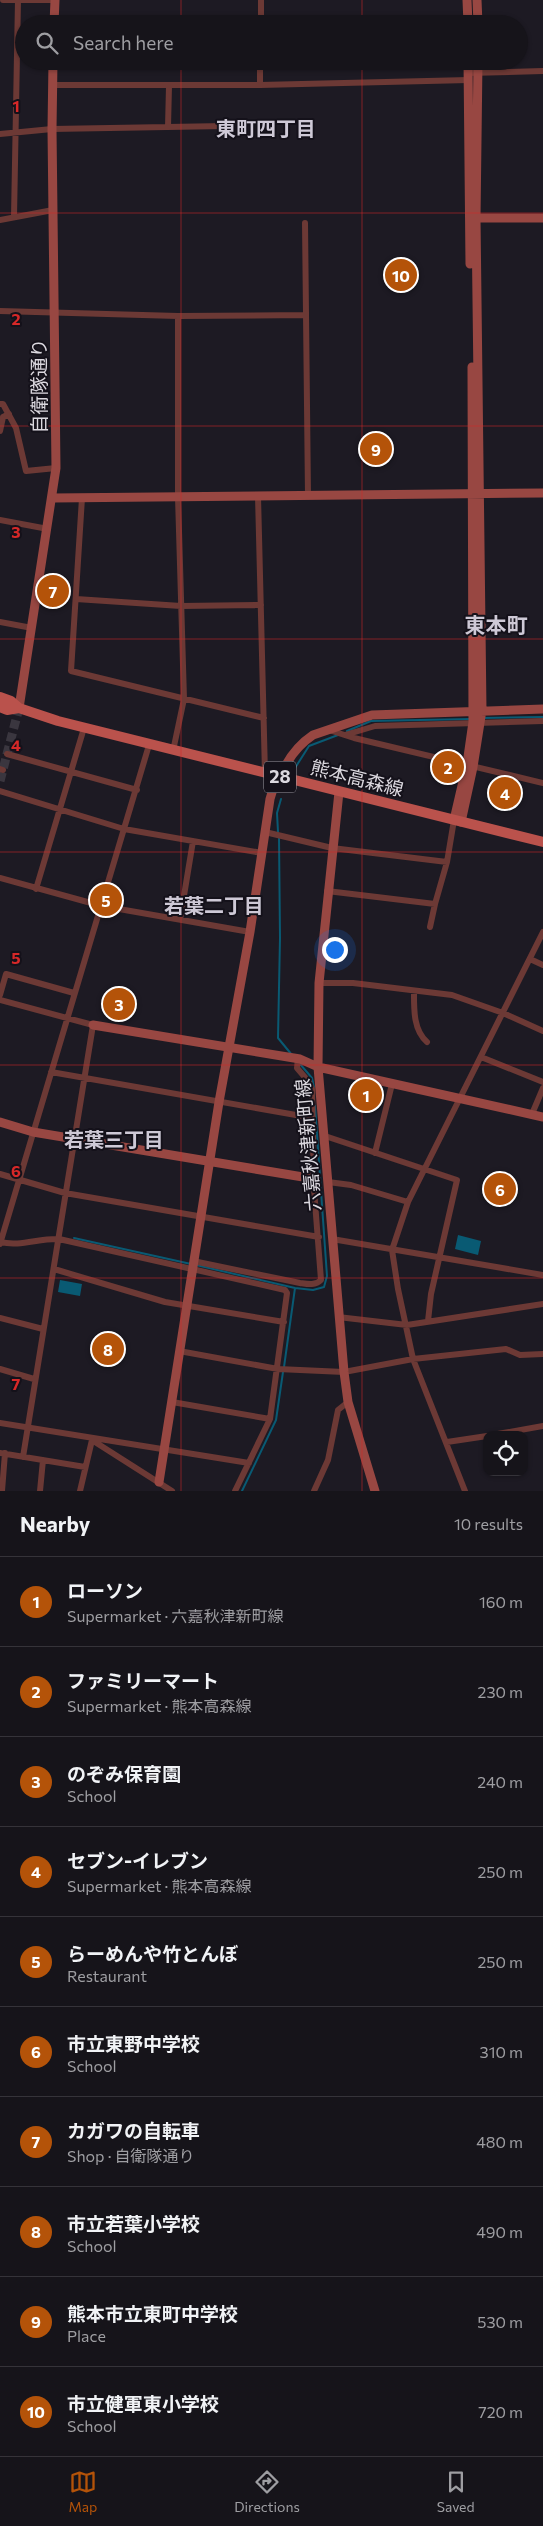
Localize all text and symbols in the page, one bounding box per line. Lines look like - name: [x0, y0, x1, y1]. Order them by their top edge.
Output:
- search box: [15, 15, 528, 70]
- icon: search: [33, 29, 61, 57]
- text: Search here: [73, 31, 173, 54]
- text: 1: [12, 96, 20, 115]
- district label: 東町四丁目: [216, 116, 316, 140]
- pin: 10: [385, 256, 417, 294]
- text: 2: [11, 309, 21, 328]
- street label: 自衛隊通り: [27, 338, 50, 434]
- pin: 9: [360, 430, 392, 468]
- text: 3: [11, 522, 21, 541]
- pin: 7: [37, 572, 69, 610]
- district label: 東本町: [465, 612, 528, 637]
- text: 4: [11, 735, 21, 754]
- pin: 2: [432, 748, 464, 786]
- street label: 熊本高森線: [308, 755, 406, 800]
- road number: 28: [264, 762, 296, 792]
- pin: 4: [489, 774, 521, 812]
- pin: 5: [90, 881, 122, 919]
- district label: 若葉二丁目: [164, 893, 264, 917]
- your location: [322, 937, 348, 963]
- text: 5: [11, 948, 21, 967]
- pin: 3: [103, 985, 135, 1023]
- pin: 1: [350, 1076, 382, 1114]
- street label: 六嘉秋津新町線: [290, 1078, 325, 1212]
- district label: 若葉三丁目: [64, 1127, 164, 1151]
- text: 6: [11, 1161, 21, 1180]
- pin: 6: [484, 1170, 516, 1208]
- pin: 8: [92, 1330, 124, 1368]
- text: 7: [12, 1374, 21, 1393]
- map controls: [483, 1431, 528, 1476]
- button: locate: [483, 1431, 528, 1476]
- text: Nearby: [20, 1511, 90, 1536]
- text: 10 results: [454, 1514, 523, 1533]
- text: ローソン: [67, 1579, 143, 1602]
- text: 1: [32, 1592, 40, 1611]
- text: 160 m: [479, 1592, 523, 1611]
- text: Supermarket · 六嘉秋津新町線: [67, 1606, 283, 1625]
- text: ファミリーマート: [67, 1669, 219, 1692]
- text: 2: [31, 1682, 41, 1701]
- text: 230 m: [478, 1682, 523, 1701]
- text: Supermarket · 熊本高森線: [67, 1696, 251, 1715]
- text: のぞみ保育園: [67, 1762, 181, 1785]
- text: 3: [31, 1772, 41, 1791]
- text: 240 m: [477, 1772, 523, 1791]
- text: School: [67, 1786, 117, 1805]
- text: セブン-イレブン: [67, 1849, 208, 1872]
- text: 4: [31, 1862, 41, 1881]
- text: 250 m: [477, 1862, 523, 1881]
- text: Supermarket · 熊本高森線: [67, 1876, 251, 1895]
- text: らーめんや竹とんぼ: [67, 1942, 238, 1965]
- text: 5: [31, 1952, 41, 1971]
- text: 250 m: [477, 1952, 523, 1971]
- text: Restaurant: [67, 1966, 147, 1985]
- text: 市立東野中学校: [67, 2032, 200, 2055]
- text: 6: [31, 2042, 41, 2061]
- text: 310 m: [480, 2042, 523, 2061]
- text: School: [67, 2056, 117, 2075]
- text: カガワの自転車: [67, 2119, 200, 2142]
- text: 7: [32, 2132, 40, 2151]
- text: 480 m: [476, 2132, 523, 2151]
- text: Shop · 自衛隊通り: [67, 2146, 194, 2165]
- text: 市立若葉小学校: [67, 2212, 200, 2235]
- text: 8: [31, 2222, 41, 2241]
- text: 490 m: [476, 2222, 523, 2241]
- text: School: [67, 2236, 117, 2255]
- text: 熊本市立東町中学校: [67, 2302, 238, 2325]
- text: 9: [31, 2312, 41, 2331]
- text: 530 m: [477, 2312, 523, 2331]
- text: Place: [67, 2326, 106, 2345]
- text: 市立健軍東小学校: [67, 2392, 219, 2415]
- text: 10: [27, 2402, 45, 2421]
- text: 720 m: [478, 2402, 523, 2421]
- text: School: [67, 2416, 117, 2435]
- tab: Map: [68, 2468, 97, 2515]
- tab: Directions: [234, 2468, 300, 2515]
- tab: Saved: [437, 2468, 475, 2515]

